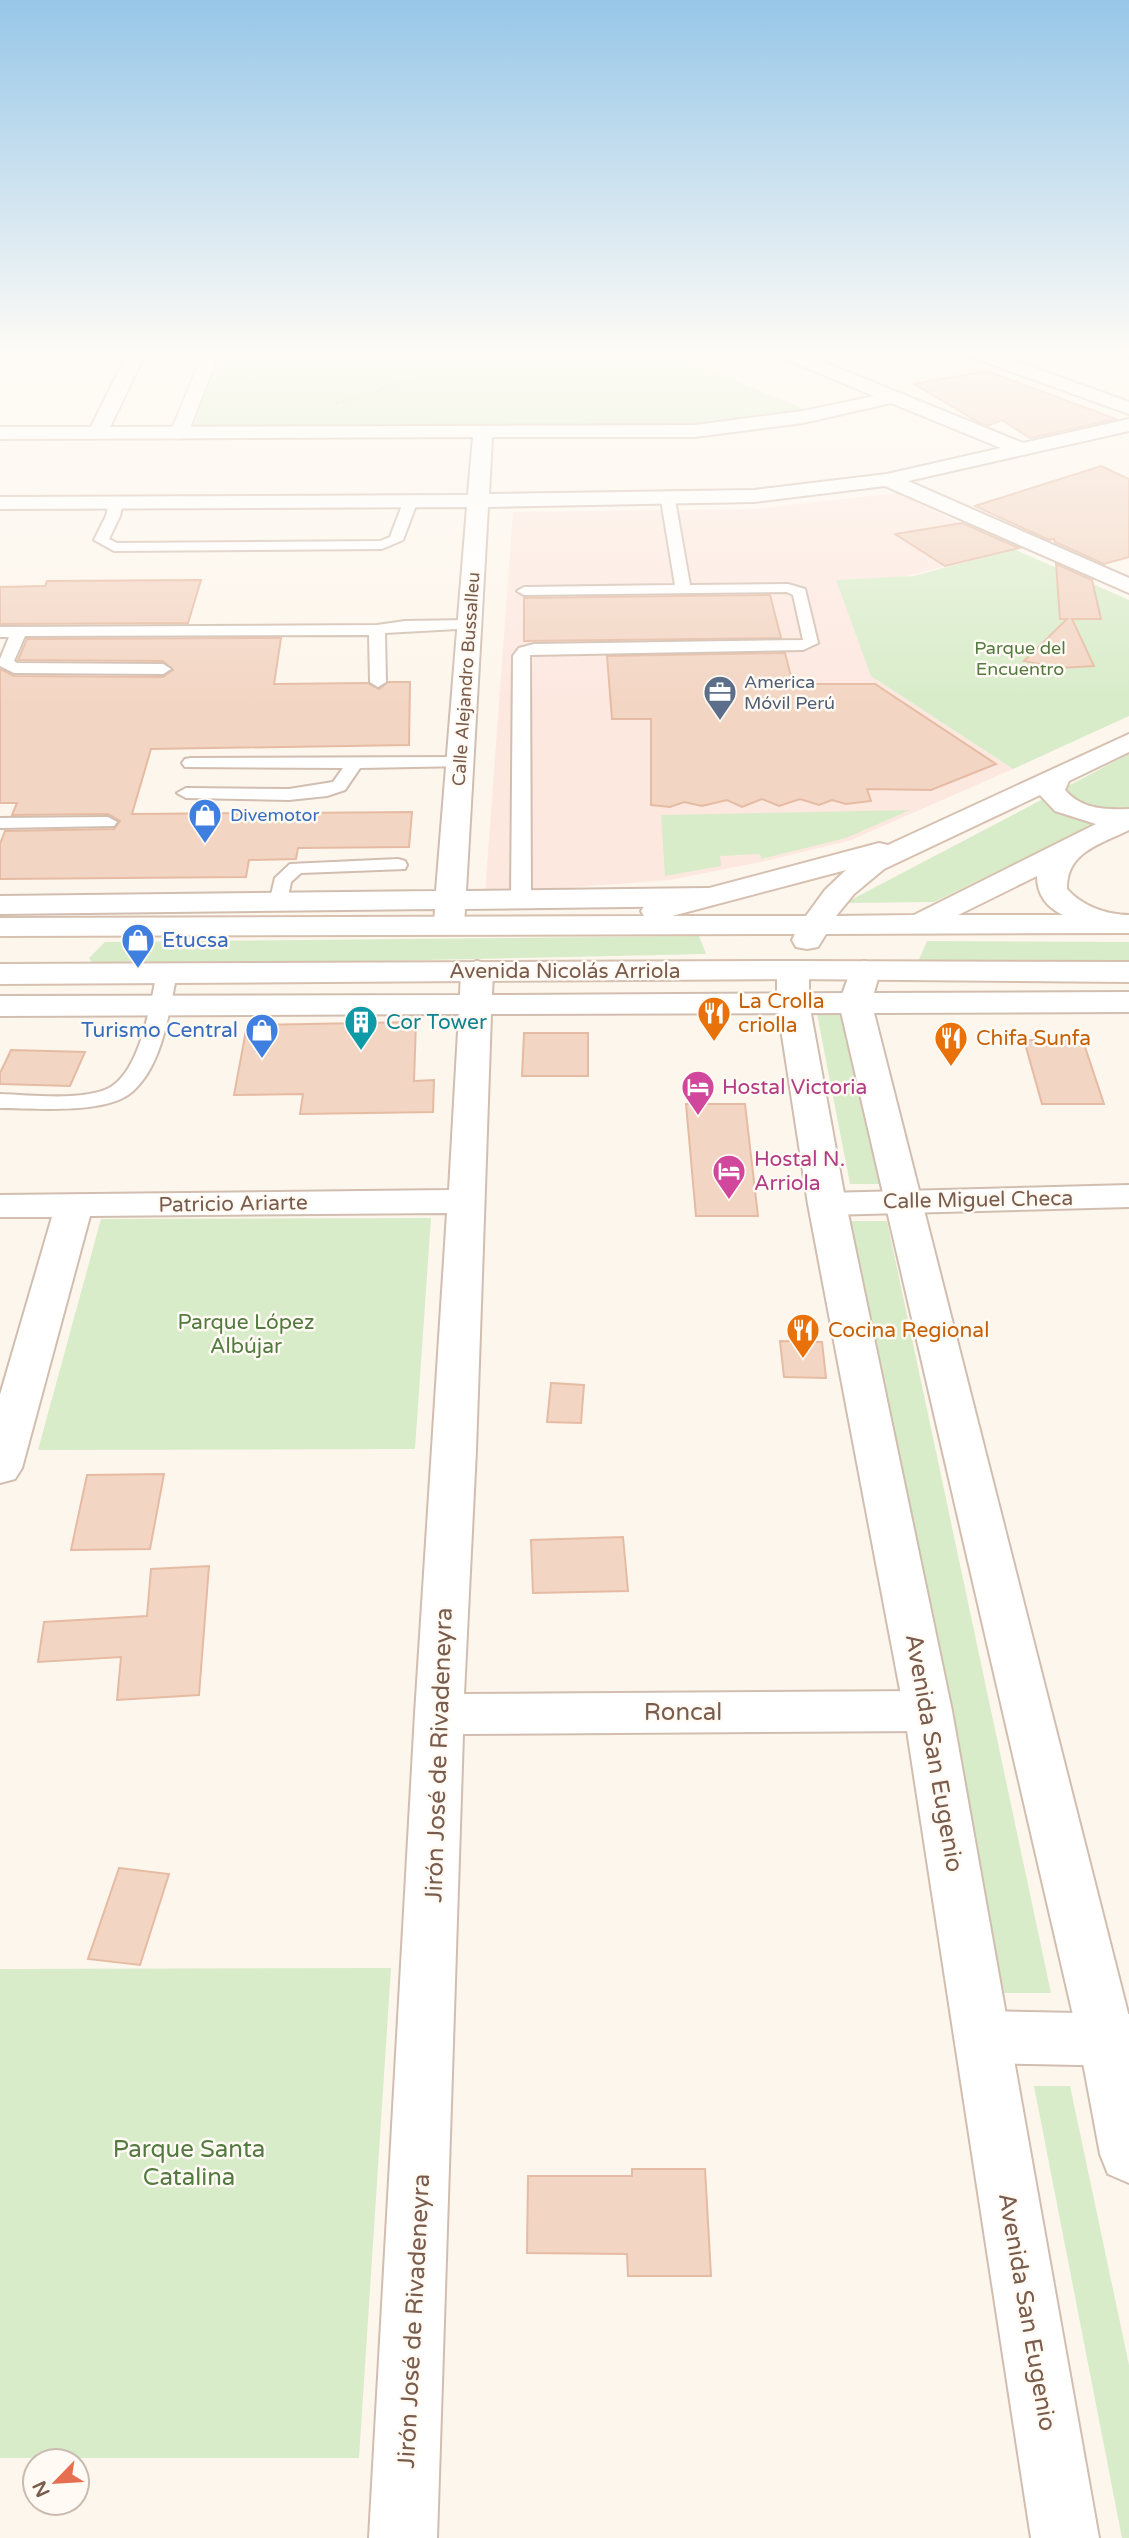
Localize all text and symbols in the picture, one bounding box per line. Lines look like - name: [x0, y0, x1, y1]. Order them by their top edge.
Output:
- street label: Calle Alejandro Bussalleu: [448, 571, 484, 787]
- park label: Parque del Encuentro: [974, 637, 1066, 680]
- place label: America Móvil Perú: [744, 671, 835, 714]
- office icon: America Móvil Perú: [701, 673, 739, 722]
- shop icon: Divemotor: [186, 796, 224, 845]
- place label: Divemotor: [230, 804, 320, 826]
- shop icon: Etucsa: [119, 921, 157, 970]
- place label: Etucsa: [162, 928, 229, 953]
- street label: Avenida Nicolás Arriola: [449, 959, 681, 984]
- place label: La Crolla criolla: [738, 989, 825, 1038]
- restaurant icon: La Crolla criolla: [695, 994, 733, 1043]
- building icon: Cor Tower: [342, 1003, 380, 1052]
- place label: Cor Tower: [386, 1010, 487, 1035]
- shop icon: Turismo Central: [243, 1011, 281, 1060]
- place label: Turismo Central: [81, 1018, 238, 1043]
- restaurant icon: Chifa Sunfa: [932, 1019, 970, 1068]
- place label: Chifa Sunfa: [976, 1026, 1091, 1051]
- hotel icon: Hostal Victoria: [679, 1068, 717, 1117]
- place label: Hostal Victoria: [722, 1075, 867, 1100]
- place label: Hostal N. Arriola: [754, 1147, 845, 1196]
- hotel icon: Hostal N. Arriola: [710, 1152, 748, 1201]
- street label: Calle Miguel Checa: [883, 1186, 1073, 1214]
- street label: Patricio Ariarte: [158, 1190, 308, 1218]
- park label: Parque López Albújar: [178, 1310, 314, 1359]
- restaurant icon: Cocina Regional: [784, 1311, 822, 1360]
- place label: Cocina Regional: [828, 1318, 989, 1343]
- street label: Jirón José de Rivadeneyra: [419, 1607, 459, 1903]
- street label: Avenida San Eugenio: [899, 1632, 969, 1874]
- street label: Roncal: [644, 1698, 722, 1727]
- park label: Parque Santa Catalina: [113, 2135, 265, 2192]
- street label: Jirón José de Rivadeneyra: [392, 2173, 436, 2469]
- street label: Avenida San Eugenio: [992, 2191, 1062, 2433]
- north arrow: [21, 2447, 91, 2517]
- text: N: [28, 2477, 55, 2500]

